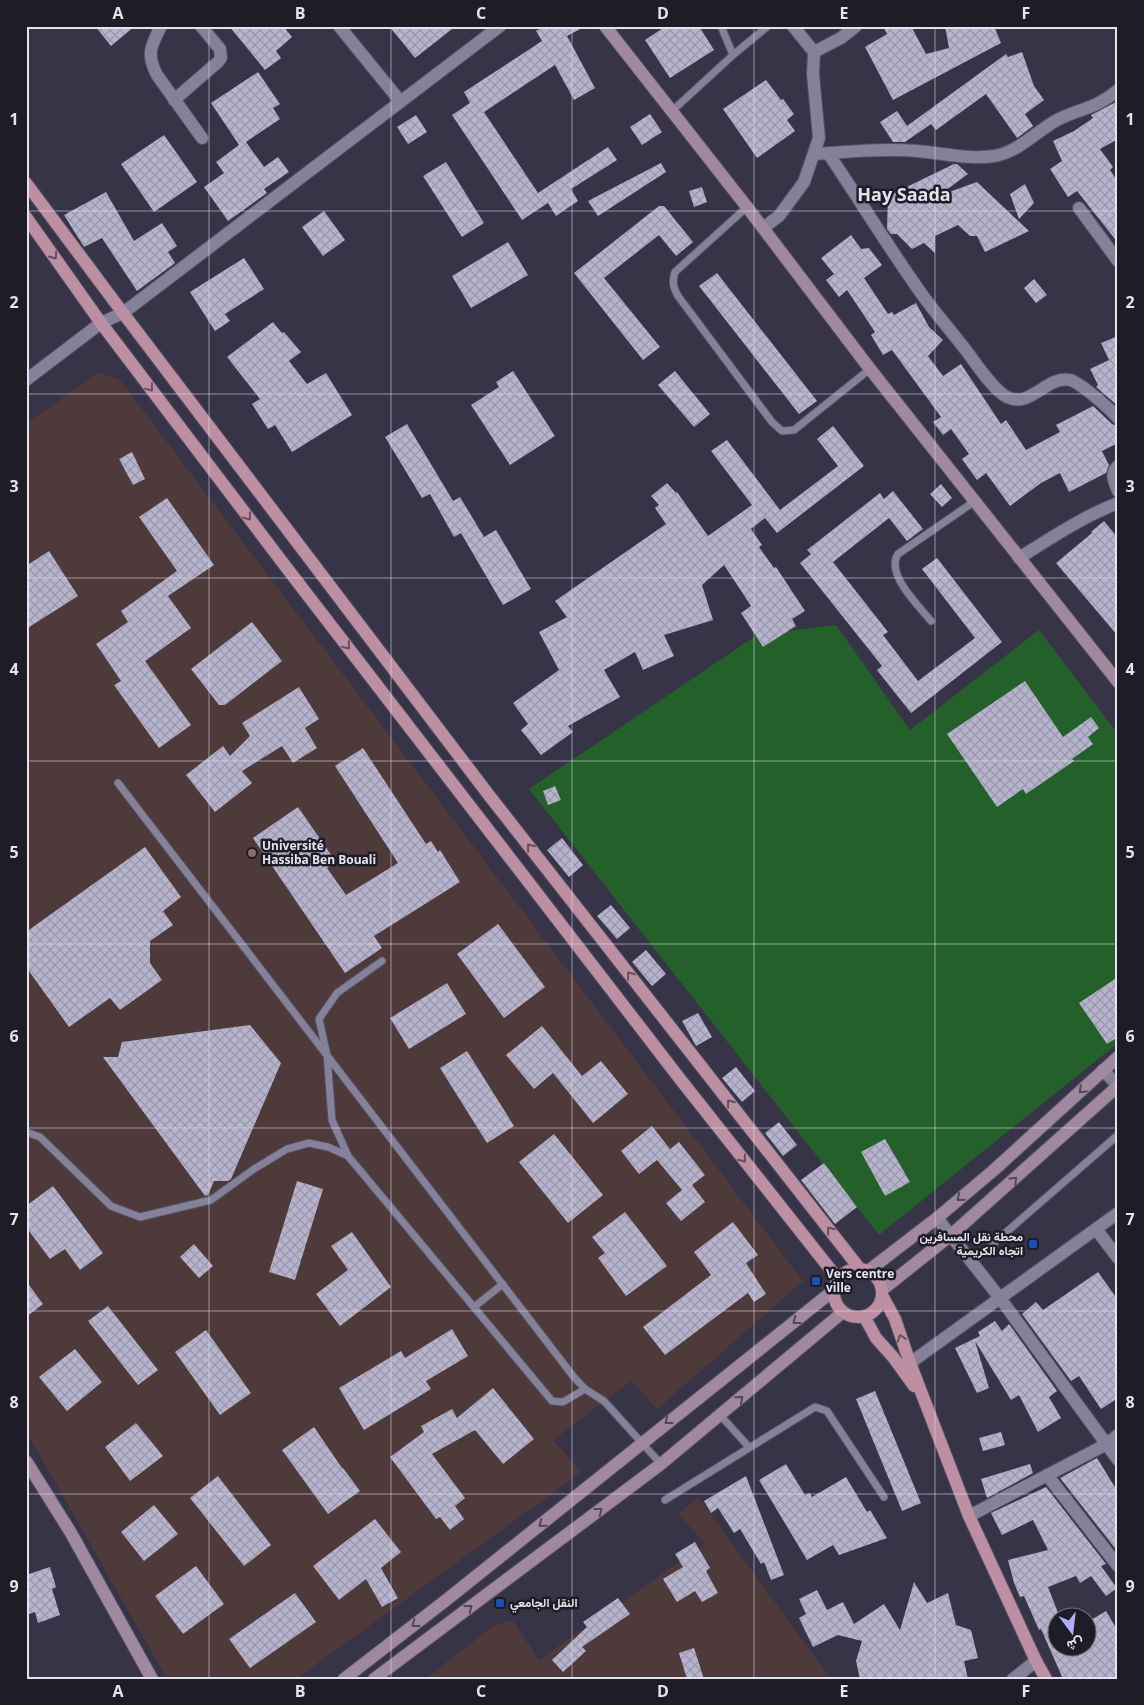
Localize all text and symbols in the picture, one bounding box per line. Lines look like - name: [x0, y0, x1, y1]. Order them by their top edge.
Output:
- text: A: [112, 2, 124, 24]
- text: B: [295, 2, 305, 24]
- text: C: [476, 2, 486, 24]
- text: D: [657, 2, 669, 24]
- text: E: [840, 2, 849, 24]
- text: F: [1022, 2, 1030, 24]
- text: 1: [9, 108, 19, 130]
- text: 1: [1125, 108, 1135, 130]
- district label: Hay Saada: [857, 182, 951, 206]
- one-way arrow: [48, 251, 57, 260]
- text: 2: [9, 291, 19, 313]
- text: 2: [1125, 291, 1135, 313]
- one-way arrow: [145, 382, 153, 391]
- text: 3: [9, 475, 19, 497]
- text: 3: [1125, 475, 1135, 497]
- one-way arrow: [242, 511, 251, 521]
- one-way arrow: [341, 640, 350, 650]
- text: 4: [9, 658, 19, 680]
- text: 4: [1125, 658, 1135, 680]
- place label: Université Hassiba Ben Bouali: [262, 837, 376, 868]
- text: 5: [9, 841, 19, 863]
- text: 5: [1125, 841, 1135, 863]
- one-way arrow: [526, 843, 535, 852]
- marker: Université Hassiba Ben Bouali: [246, 847, 258, 859]
- one-way arrow: [626, 971, 635, 980]
- text: 6: [9, 1025, 19, 1047]
- text: 6: [1125, 1025, 1135, 1047]
- one-way arrow: [1079, 1084, 1088, 1093]
- one-way arrow: [726, 1099, 735, 1108]
- one-way arrow: [737, 1153, 746, 1162]
- one-way arrow: [1008, 1177, 1017, 1186]
- one-way arrow: [957, 1193, 966, 1202]
- text: 7: [9, 1208, 19, 1230]
- text: 7: [1125, 1208, 1135, 1230]
- one-way arrow: [827, 1227, 836, 1236]
- place label: محطة نقل المسافرين اتجاه الكريمية: [919, 1228, 1023, 1259]
- marker: محطة نقل المسافرين اتجاه الكريمية: [1027, 1238, 1039, 1250]
- place label: Vers centre ville: [826, 1265, 894, 1296]
- marker: Vers centre ville: [810, 1275, 822, 1287]
- one-way arrow: [793, 1315, 802, 1323]
- one-way arrow: [897, 1334, 907, 1343]
- text: 8: [9, 1391, 19, 1413]
- text: 8: [1125, 1391, 1135, 1413]
- one-way arrow: [734, 1396, 743, 1404]
- one-way arrow: [665, 1416, 674, 1425]
- one-way arrow: [593, 1508, 602, 1516]
- one-way arrow: [539, 1518, 548, 1526]
- text: 9: [9, 1575, 19, 1597]
- text: 9: [1125, 1575, 1135, 1597]
- place label: النقل الجامعي: [510, 1594, 578, 1613]
- marker: النقل الجامعي: [494, 1597, 506, 1609]
- one-way arrow: [463, 1605, 473, 1614]
- north arrow: [1046, 1608, 1096, 1658]
- one-way arrow: [412, 1619, 421, 1627]
- text: ش: [1065, 1634, 1086, 1656]
- text: A: [112, 1680, 124, 1702]
- text: B: [295, 1680, 305, 1702]
- text: C: [476, 1680, 486, 1702]
- text: D: [657, 1680, 669, 1702]
- text: E: [840, 1680, 849, 1702]
- text: F: [1022, 1680, 1030, 1702]

